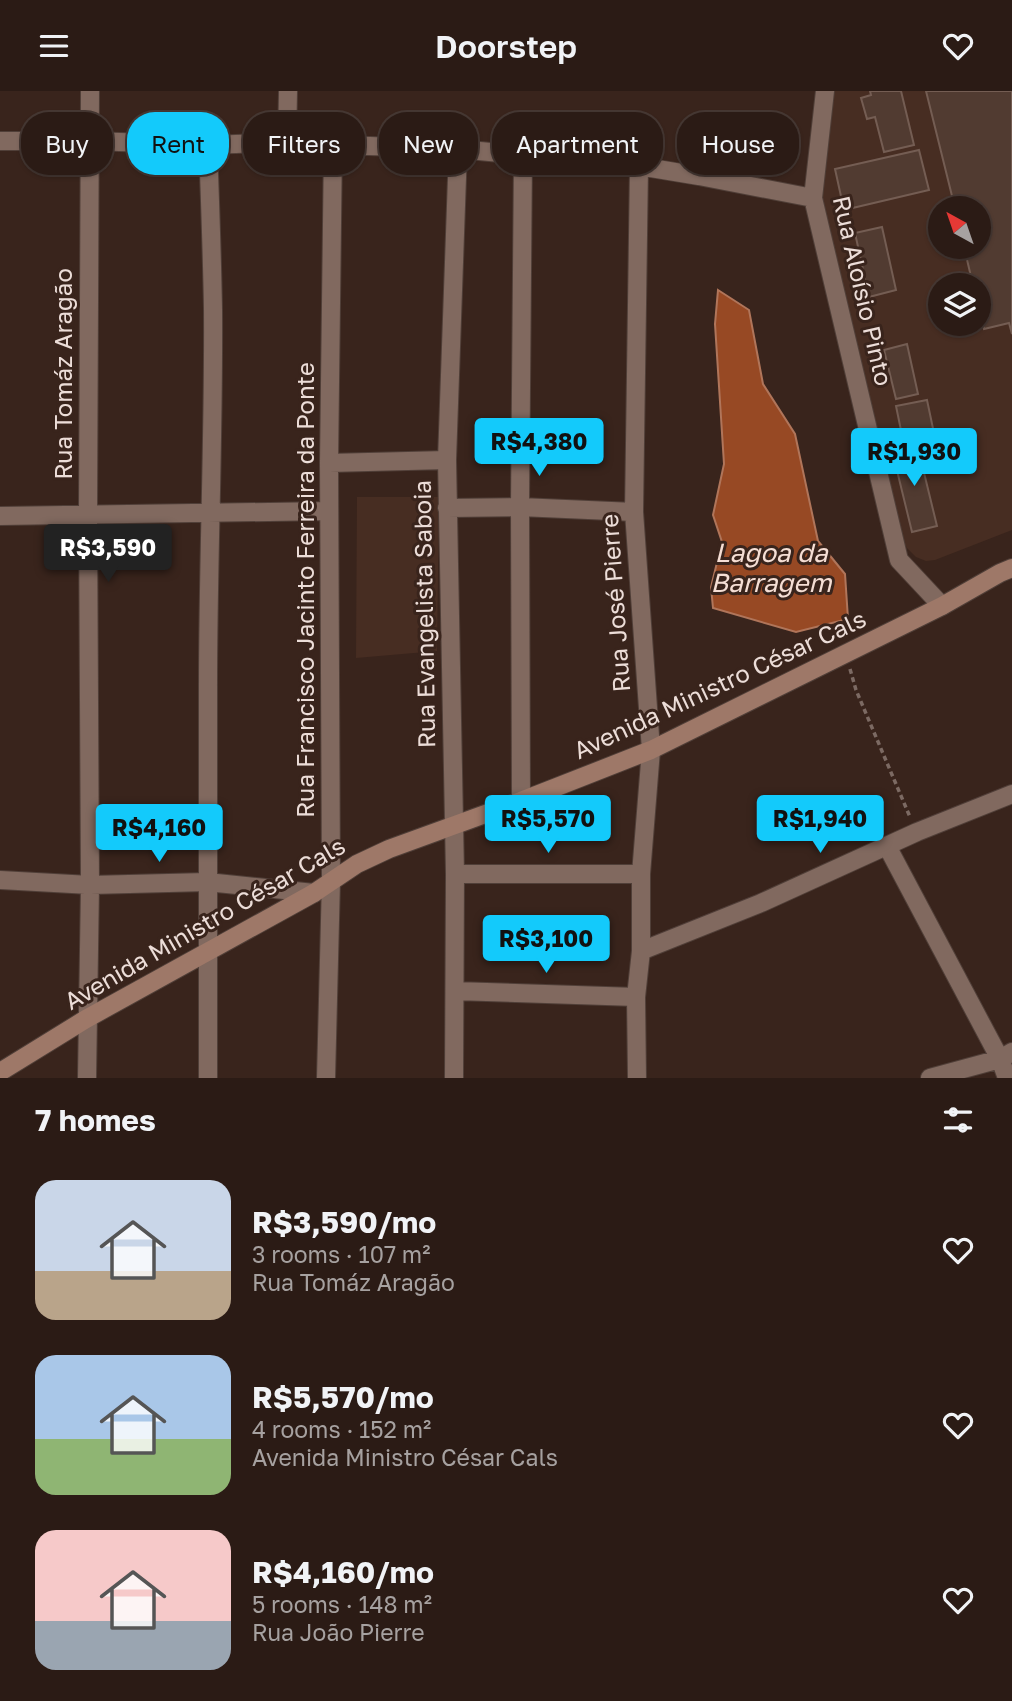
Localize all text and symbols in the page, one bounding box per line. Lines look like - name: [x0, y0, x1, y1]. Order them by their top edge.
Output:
- icon: menu: [35, 27, 73, 65]
- text: Doorstep: [435, 27, 577, 65]
- icon: heart: [939, 27, 977, 65]
- chip: Buy: [21, 112, 113, 175]
- chip: Rent: [127, 112, 229, 175]
- chip: Filters: [243, 112, 365, 175]
- chip: New: [379, 112, 478, 175]
- chip: Apartment: [492, 112, 663, 175]
- chip: House: [677, 112, 799, 175]
- street label: Rua Aloísio Pinto: [828, 193, 899, 388]
- north arrow: [928, 196, 990, 259]
- map controls: [928, 196, 991, 336]
- street label: Rua Tomáz Aragão: [48, 268, 77, 480]
- button: layers: [928, 273, 991, 336]
- street label: Rua Francisco Jacinto Ferreira da Ponte: [290, 362, 319, 818]
- pin: R$4,380: [474, 419, 604, 478]
- text: R$4,380: [491, 427, 587, 455]
- pin: R$1,930: [849, 429, 979, 488]
- text: R$1,930: [867, 437, 961, 465]
- street label: Rua Evangelista Saboia: [407, 480, 440, 748]
- street label: Rua José Pierre: [594, 513, 635, 693]
- pin: R$3,590: [43, 525, 173, 584]
- text: R$3,590: [60, 533, 156, 561]
- water label: Lagoa da Barragem: [711, 537, 832, 598]
- street label: Avenida Ministro César Cals: [569, 603, 870, 764]
- pin: R$5,570: [483, 795, 613, 855]
- pin: R$1,940: [755, 795, 885, 855]
- text: R$5,570: [501, 804, 595, 832]
- text: R$1,940: [773, 804, 867, 832]
- pin: R$4,160: [94, 805, 224, 864]
- text: R$4,160: [112, 813, 206, 841]
- street label: Avenida Ministro César Cals: [59, 830, 350, 1015]
- pin: R$3,100: [481, 915, 611, 975]
- text: R$3,100: [499, 924, 593, 952]
- icon: filters: [939, 1101, 977, 1139]
- text: 7 homes: [35, 1102, 156, 1138]
- text: R$3,590/mo: [252, 1204, 436, 1240]
- icon: home: [91, 1208, 175, 1292]
- icon: heart: [939, 1231, 977, 1269]
- text: 3 rooms · 107 m²: [252, 1240, 430, 1268]
- text: Rua Tomáz Aragão: [252, 1268, 455, 1296]
- text: R$5,570/mo: [252, 1379, 434, 1415]
- icon: home: [91, 1383, 175, 1467]
- icon: heart: [939, 1406, 977, 1444]
- text: 4 rooms · 152 m²: [252, 1415, 431, 1443]
- text: Avenida Ministro César Cals: [252, 1443, 558, 1471]
- text: R$4,160/mo: [252, 1554, 434, 1590]
- icon: home: [91, 1558, 175, 1642]
- icon: heart: [939, 1581, 977, 1619]
- text: 5 rooms · 148 m²: [252, 1590, 432, 1618]
- text: Rua João Pierre: [252, 1618, 425, 1646]

